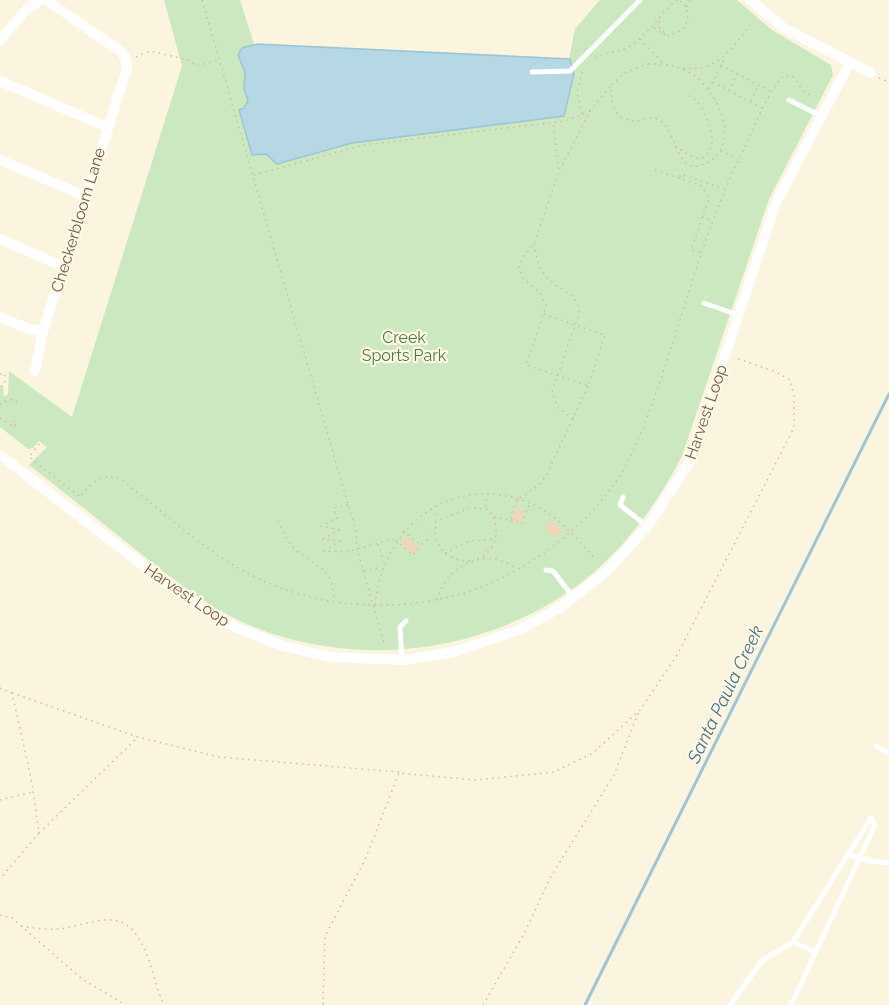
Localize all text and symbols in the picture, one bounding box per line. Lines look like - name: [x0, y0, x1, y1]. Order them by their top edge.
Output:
- street label: Checkerbloom Lane: [47, 145, 109, 295]
- park label: Creek Sports Park: [362, 328, 447, 365]
- street label: Harvest Loop: [681, 362, 731, 462]
- street label: Harvest Loop: [141, 559, 233, 631]
- water label: Santa Paula Creek: [682, 621, 768, 767]

